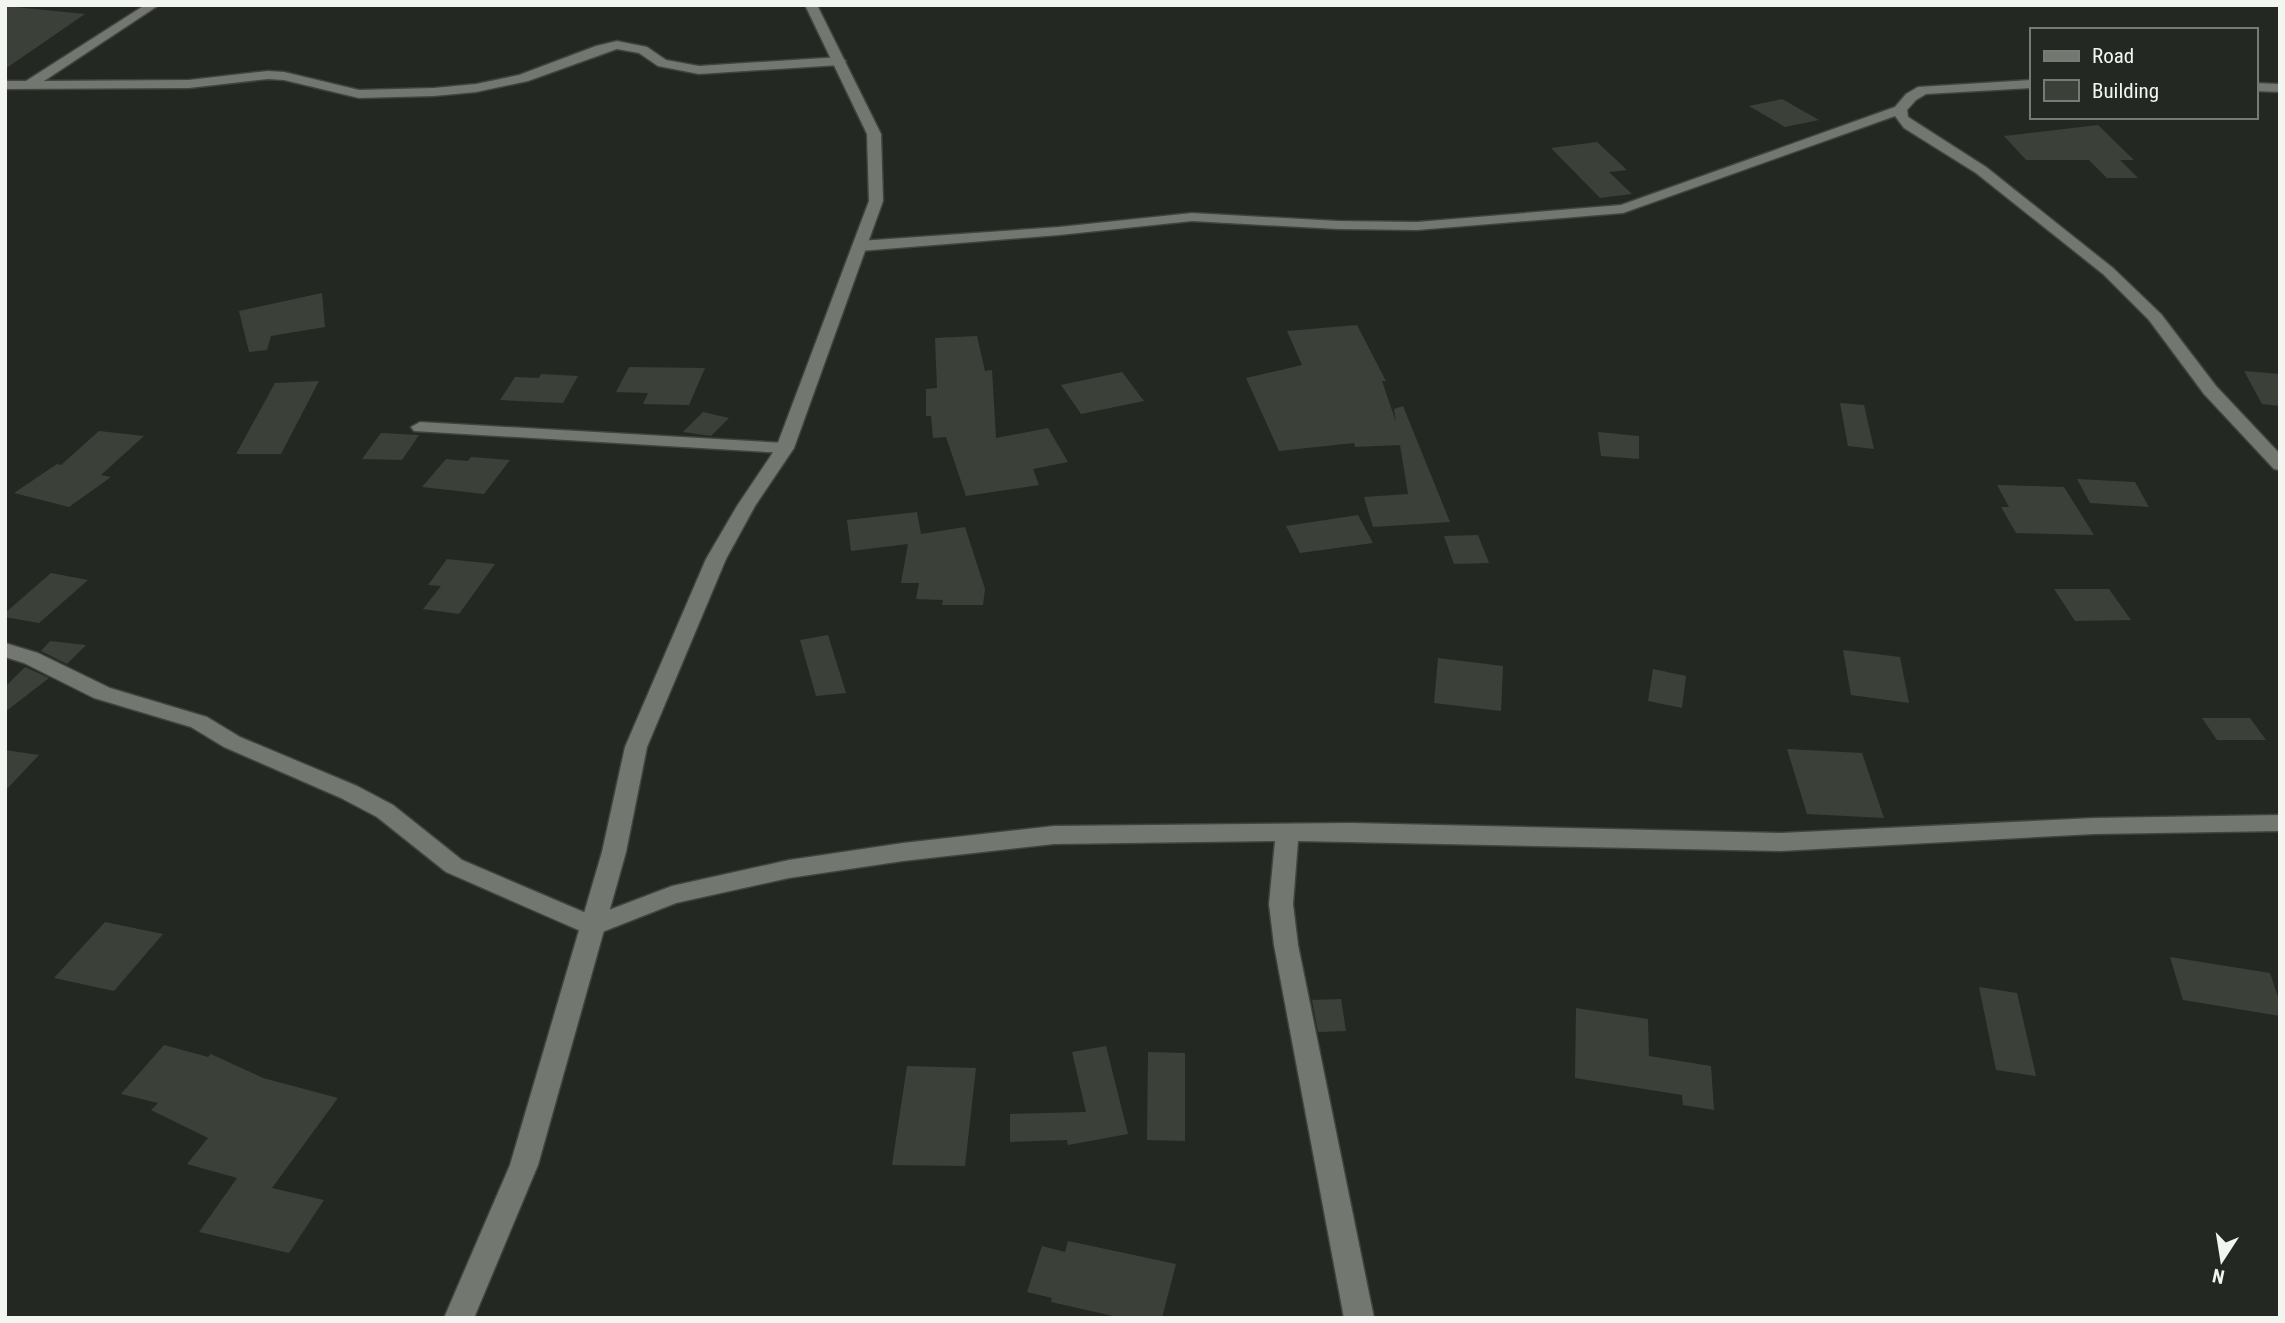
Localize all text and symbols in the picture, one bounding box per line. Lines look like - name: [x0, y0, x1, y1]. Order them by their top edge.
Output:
- legend: [2030, 28, 2257, 119]
- text: Road: [2092, 44, 2134, 68]
- text: Building: [2092, 79, 2159, 103]
- north arrow: [2187, 1225, 2257, 1295]
- text: N: [2210, 1264, 2227, 1289]

